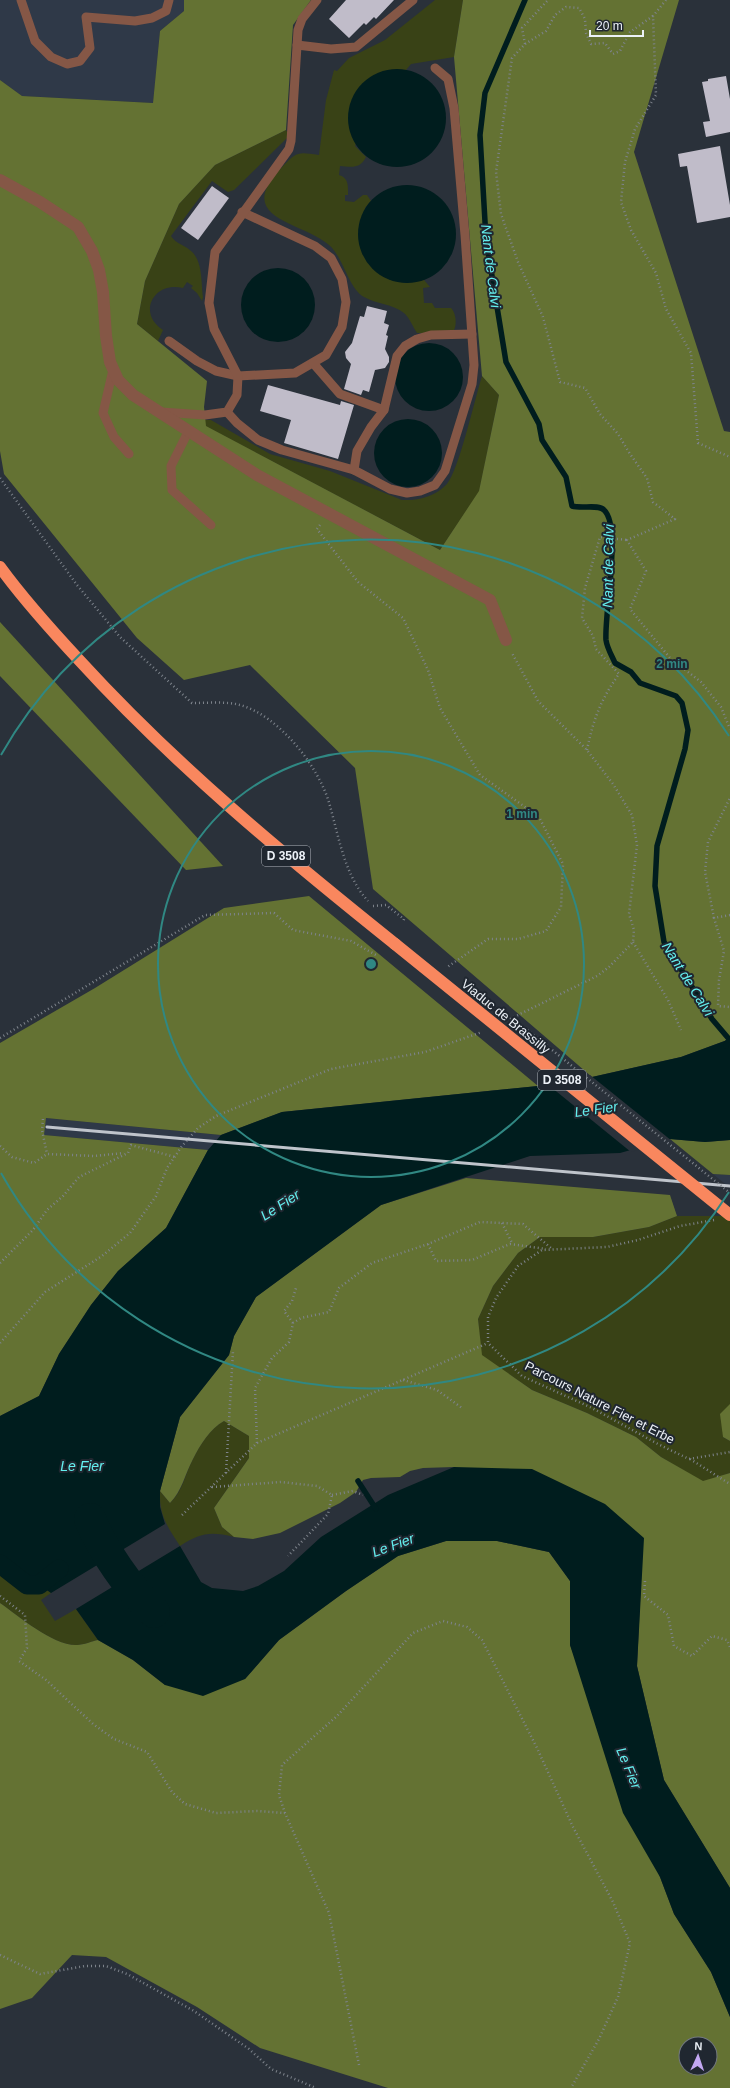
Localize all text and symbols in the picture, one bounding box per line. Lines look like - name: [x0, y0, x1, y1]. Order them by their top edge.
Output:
- scale bar: [590, 12, 643, 38]
- text: 20 m: [596, 19, 623, 33]
- water label: Nant de Calvi: [478, 223, 504, 310]
- water label: Nant de Calvi: [599, 523, 617, 608]
- text: 2 min: [656, 657, 688, 671]
- text: 1 min: [506, 807, 538, 821]
- road number: D 3508: [262, 846, 310, 866]
- water label: Nant de Calvi: [659, 939, 718, 1020]
- centre of rings: [364, 957, 378, 971]
- street label: Viaduc de Brassilly: [458, 976, 553, 1057]
- road number: D 3508: [538, 1070, 586, 1090]
- water label: Le Fier: [573, 1098, 620, 1120]
- water label: Le Fier: [257, 1186, 304, 1224]
- street label: Parcours Nature Fier et Erbe: [522, 1358, 677, 1447]
- water label: Le Fier: [60, 1458, 105, 1474]
- water label: Le Fier: [370, 1530, 417, 1560]
- water label: Le Fier: [613, 1745, 645, 1792]
- north arrow: [678, 2036, 718, 2076]
- text: N: [694, 2040, 703, 2052]

